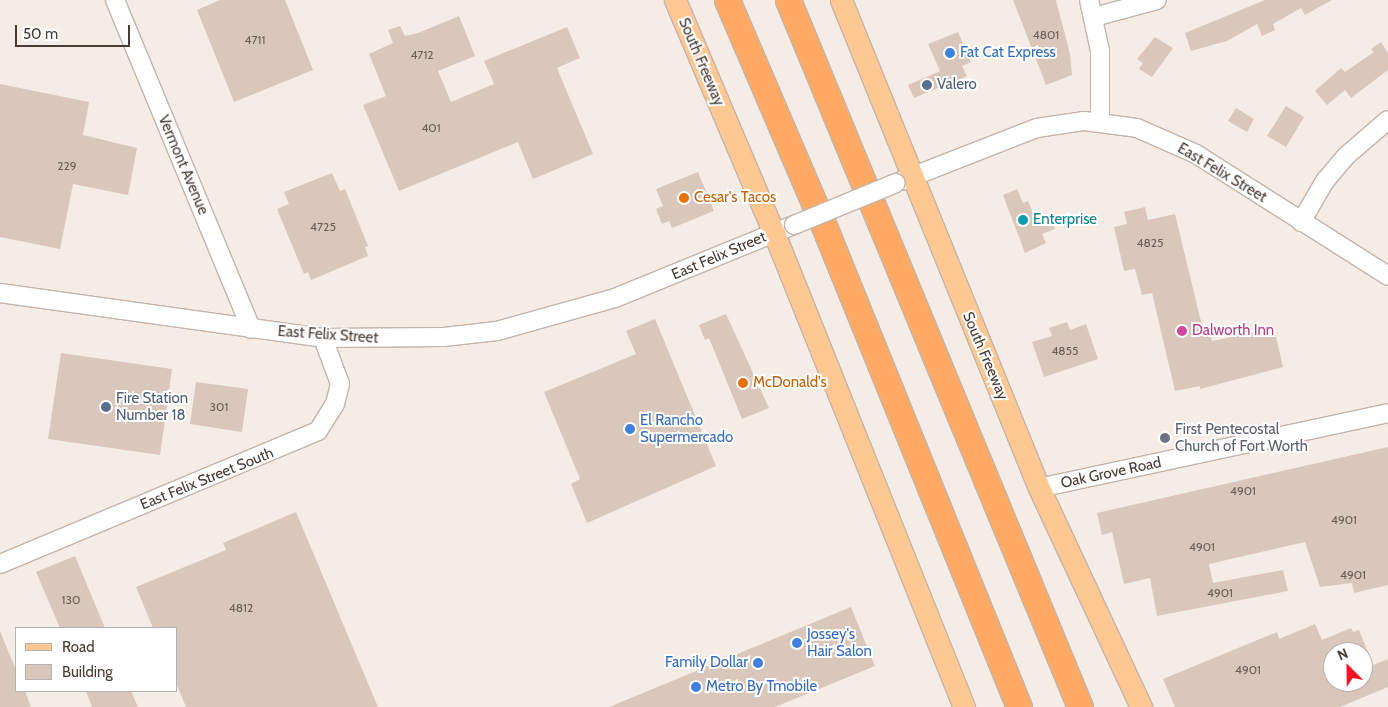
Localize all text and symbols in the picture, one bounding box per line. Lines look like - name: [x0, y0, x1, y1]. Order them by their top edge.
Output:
- scale bar: [18, 15, 132, 47]
- street label: South Freeway: [674, 15, 728, 109]
- text: 50 m: [23, 25, 58, 43]
- house number: 4801: [1033, 28, 1059, 42]
- house number: 4711: [245, 33, 265, 47]
- place label: Fat Cat Express: [960, 44, 1056, 62]
- marker: Fat Cat Express: [944, 47, 956, 59]
- house number: 4712: [410, 48, 434, 62]
- place label: Valero: [937, 76, 977, 94]
- marker: Valero: [921, 79, 933, 91]
- street label: Vermont Avenue: [154, 113, 212, 217]
- house number: 401: [421, 121, 441, 135]
- street label: East Felix Street: [1174, 139, 1270, 207]
- house number: 229: [57, 159, 77, 173]
- place label: Cesar's Tacos: [694, 189, 776, 207]
- marker: Cesar's Tacos: [678, 192, 690, 204]
- place label: Enterprise: [1033, 211, 1097, 229]
- marker: Enterprise: [1017, 214, 1029, 226]
- house number: 4725: [310, 220, 336, 234]
- street label: East Felix Street: [669, 228, 769, 284]
- house number: 4825: [1137, 236, 1163, 250]
- street label: South Freeway: [958, 309, 1012, 403]
- place label: Dalworth Inn: [1192, 322, 1274, 340]
- street label: East Felix Street: [277, 323, 379, 347]
- marker: Dalworth Inn: [1176, 325, 1188, 337]
- house number: 4855: [1051, 344, 1079, 358]
- place label: McDonald's: [753, 374, 827, 392]
- marker: McDonald's: [737, 377, 749, 389]
- place label: Fire Station Number 18: [116, 389, 188, 424]
- house number: 301: [210, 400, 228, 414]
- marker: Fire Station Number 18: [100, 401, 112, 413]
- place label: El Rancho Supermercado: [640, 411, 733, 446]
- place label: First Pentecostal Church of Fort Worth: [1175, 420, 1308, 455]
- marker: El Rancho Supermercado: [624, 423, 636, 435]
- marker: First Pentecostal Church of Fort Worth: [1159, 432, 1171, 444]
- street label: East Felix Street South: [138, 444, 276, 514]
- street label: Oak Grove Road: [1059, 454, 1163, 492]
- house number: 4901: [1230, 484, 1256, 498]
- house number: 4901: [1331, 513, 1357, 527]
- house number: 4901: [1189, 540, 1215, 554]
- house number: 4901: [1340, 568, 1366, 582]
- house number: 4901: [1207, 586, 1233, 600]
- house number: 130: [62, 593, 80, 607]
- house number: 4812: [229, 601, 253, 615]
- place label: Jossey's Hair Salon: [807, 625, 872, 660]
- legend: [15, 627, 178, 692]
- marker: Jossey's Hair Salon: [791, 637, 803, 649]
- text: Road: [62, 638, 95, 656]
- north arrow: [1323, 642, 1373, 692]
- text: N: [1334, 644, 1351, 664]
- place label: Family Dollar: [665, 654, 748, 672]
- marker: Family Dollar: [752, 657, 764, 669]
- text: Building: [62, 663, 113, 681]
- house number: 4901: [1235, 663, 1261, 677]
- place label: Metro By Tmobile: [706, 678, 817, 696]
- marker: Metro By Tmobile: [690, 681, 702, 693]

